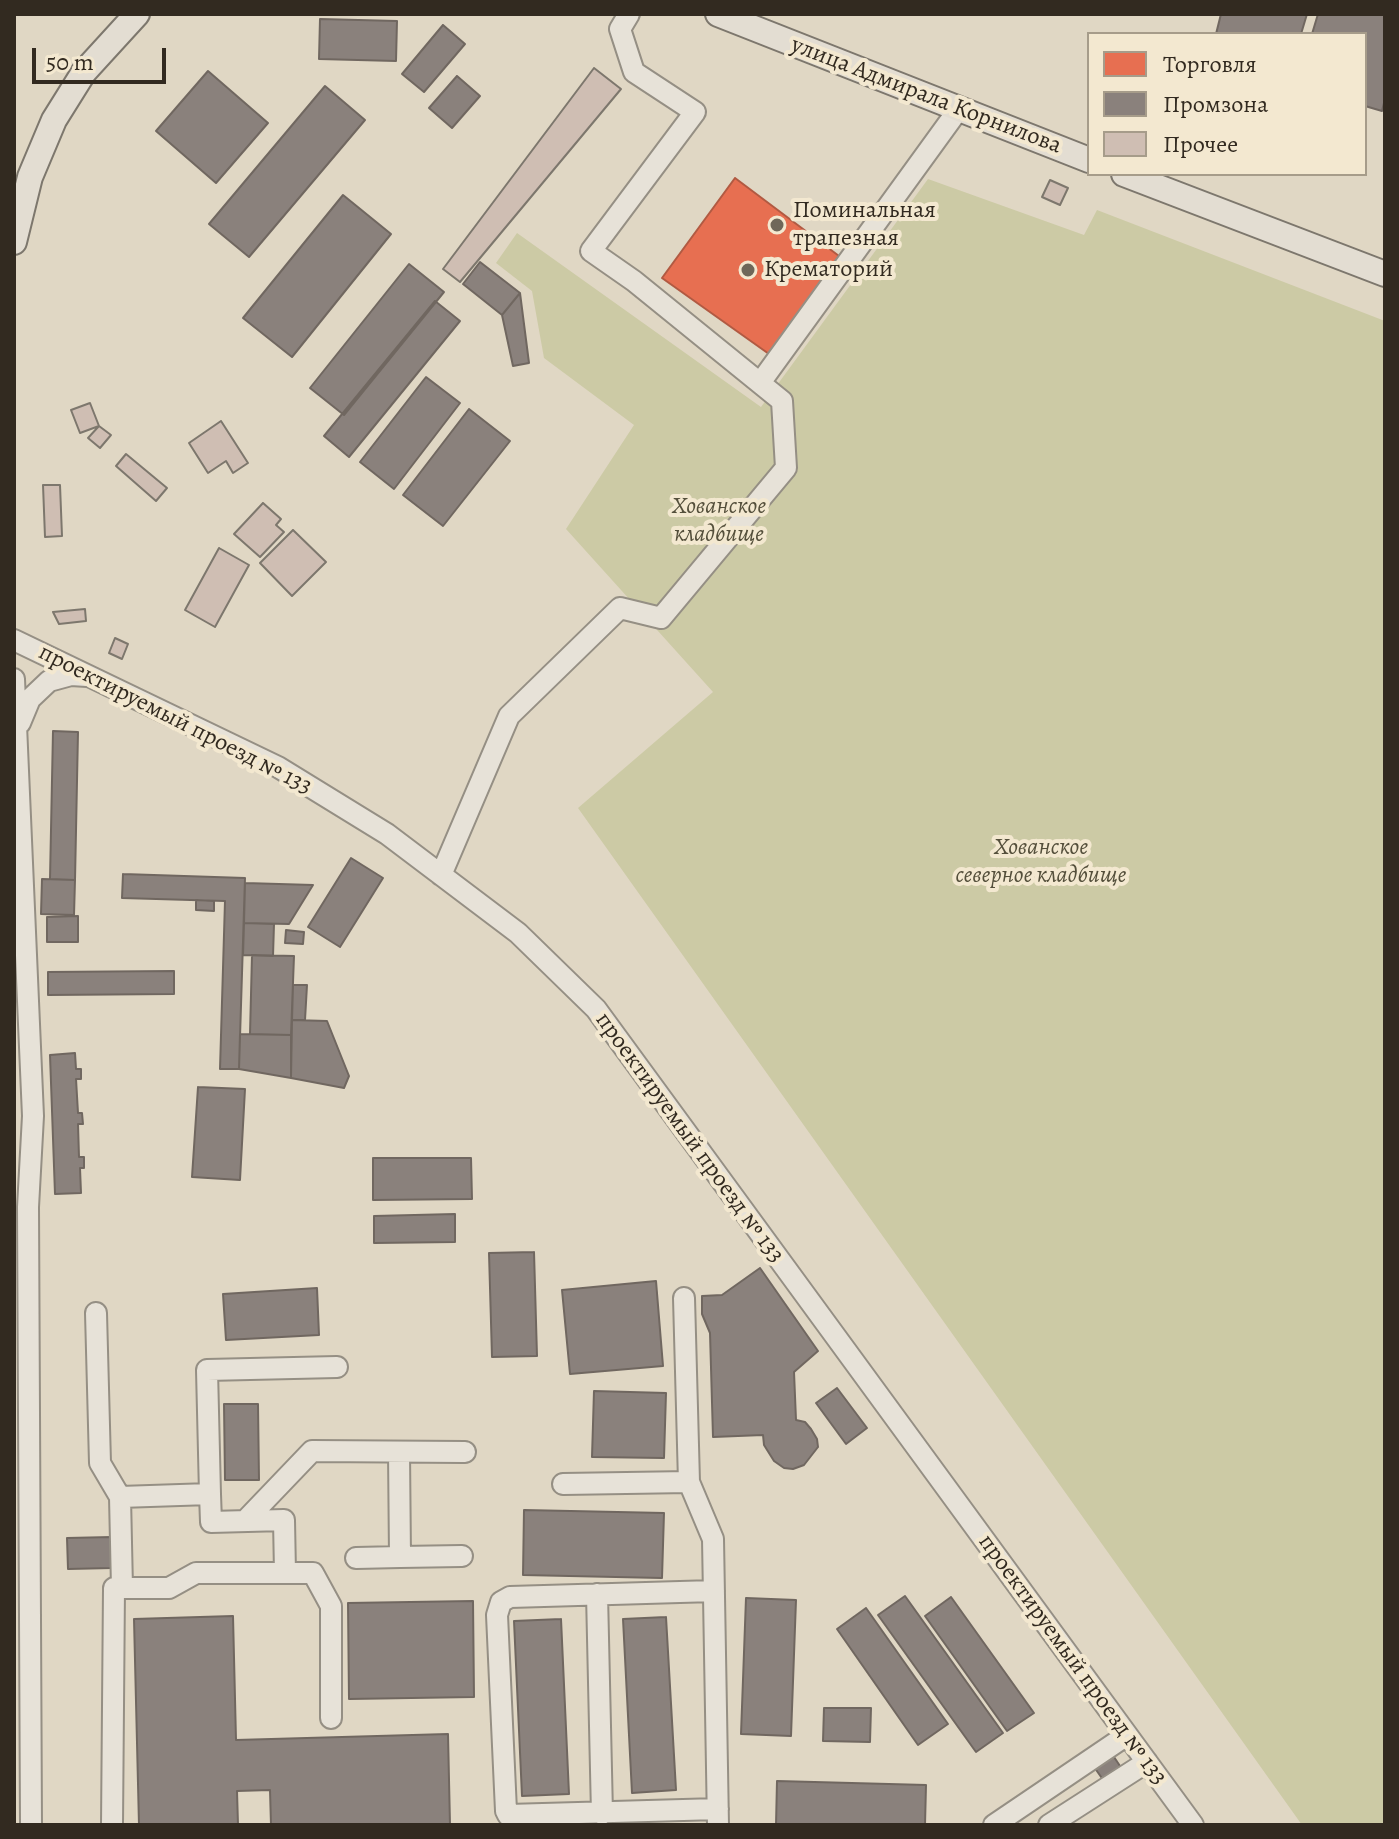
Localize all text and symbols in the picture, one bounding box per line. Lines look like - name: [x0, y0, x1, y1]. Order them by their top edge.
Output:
- street label: улица Адмирала Корнилова: [787, 31, 1065, 161]
- scale bar: [36, 32, 170, 82]
- legend: [1087, 32, 1367, 176]
- text: 50 m: [46, 46, 94, 78]
- text: Торговля: [1163, 48, 1257, 80]
- text: Промзона: [1163, 88, 1268, 120]
- text: Прочее: [1163, 128, 1238, 160]
- place label: Поминальная трапезная: [793, 197, 936, 253]
- marker: Поминальная трапезная: [768, 216, 786, 234]
- place label: Крематорий: [764, 256, 893, 284]
- marker: Крематорий: [739, 261, 757, 279]
- park label: Хованское кладбище: [672, 493, 766, 549]
- street label: проектируемый проезд № 133: [33, 638, 317, 802]
- park label: Хованское северное кладбище: [956, 834, 1126, 890]
- street label: проектируемый проезд № 133: [588, 1007, 790, 1269]
- street label: проектируемый проезд № 133: [971, 1529, 1173, 1791]

